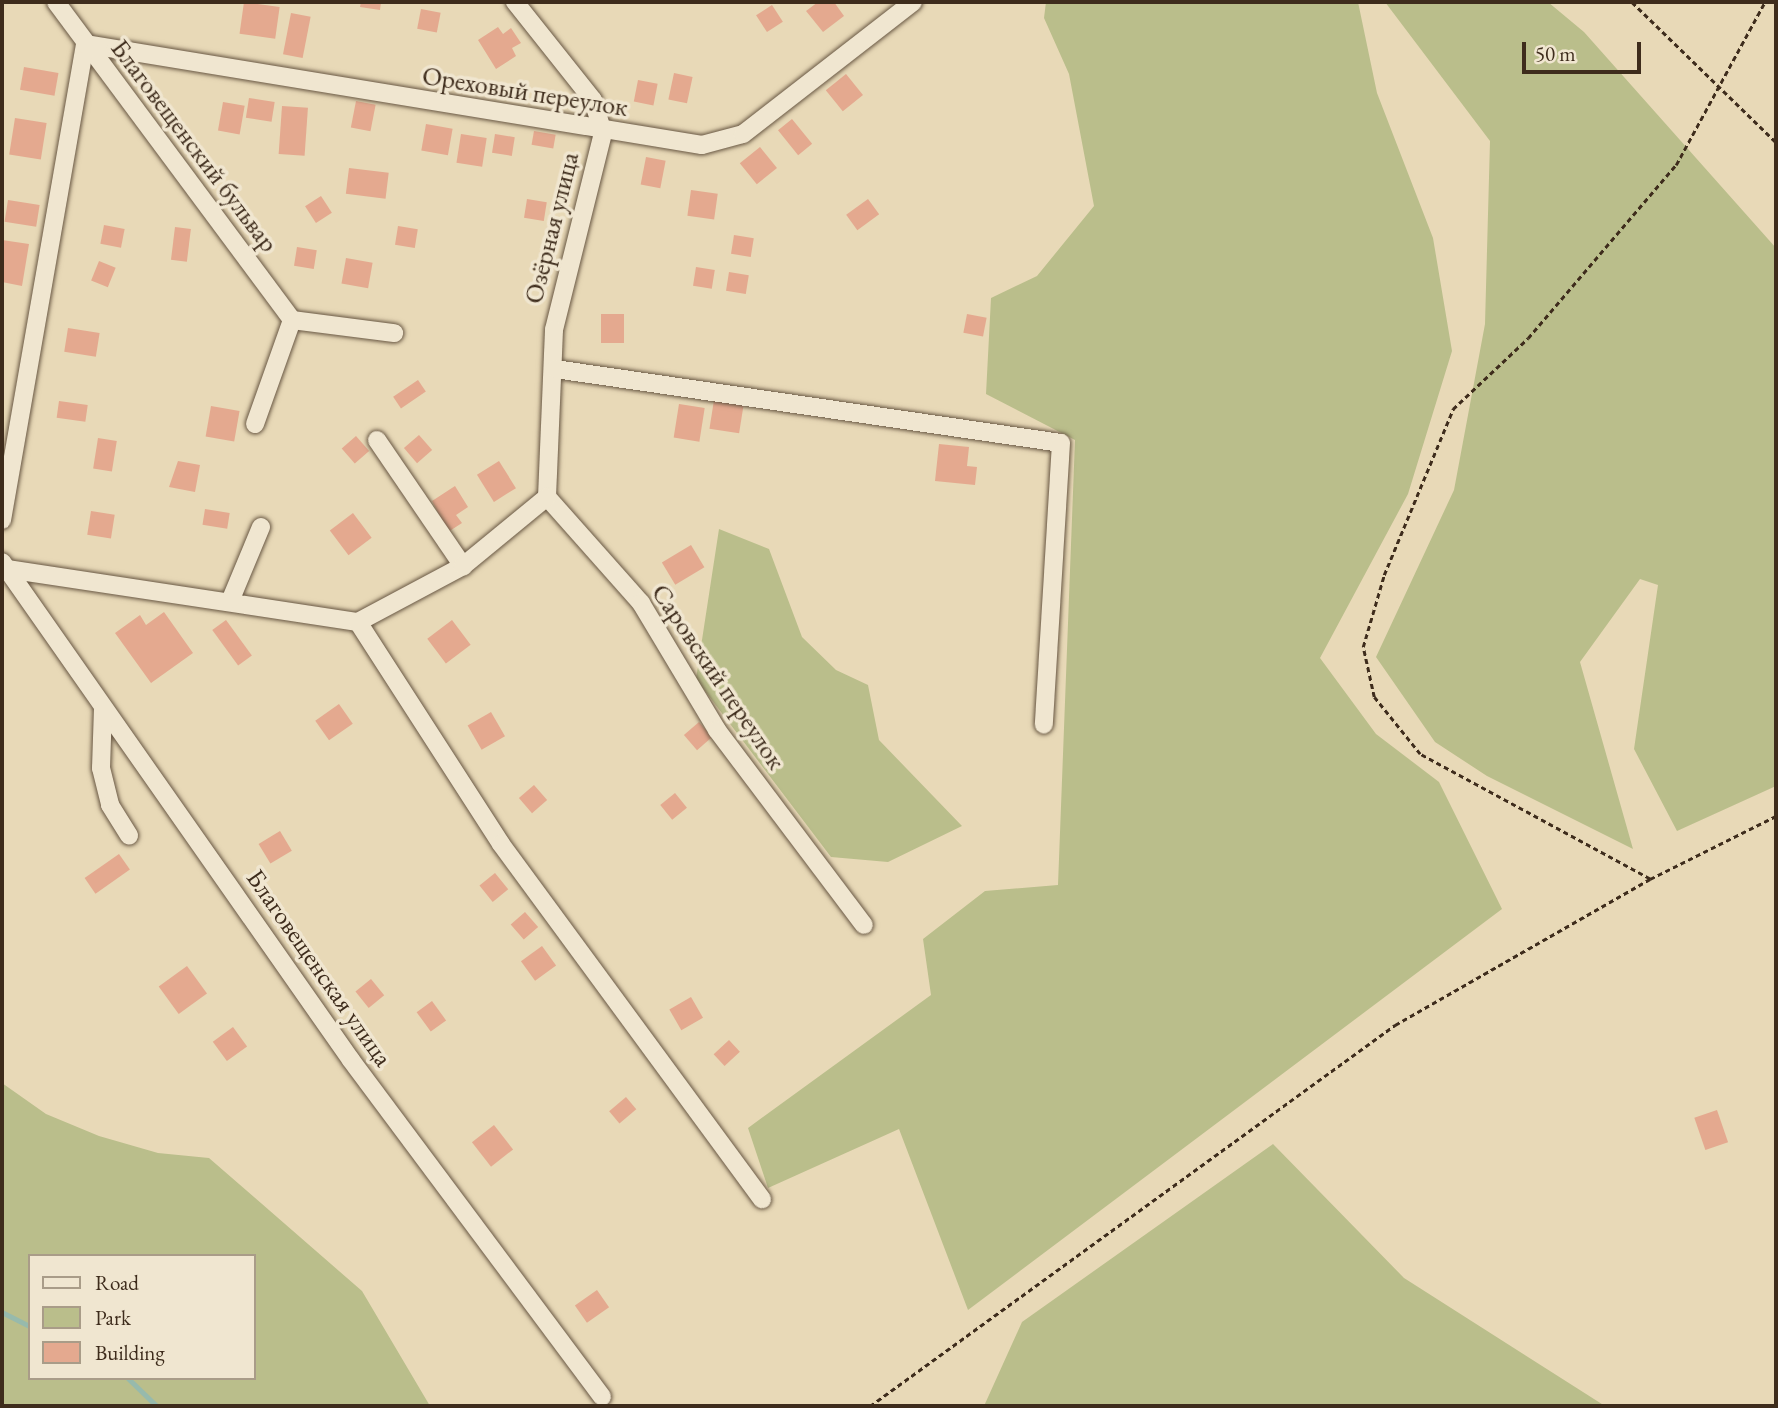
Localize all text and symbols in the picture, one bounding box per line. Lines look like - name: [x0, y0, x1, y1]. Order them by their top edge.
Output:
- scale bar: [1526, 28, 1645, 72]
- street label: Благовещенский бульвар: [104, 33, 284, 259]
- text: 50 m: [1535, 40, 1576, 67]
- street label: Ореховый переулок: [420, 60, 630, 124]
- street label: Озёрная улица: [518, 149, 586, 307]
- street label: Саровский переулок: [644, 578, 792, 776]
- street label: Благовещенская улица: [239, 864, 399, 1072]
- legend: [28, 1254, 256, 1380]
- text: Road: [95, 1269, 139, 1296]
- text: Park: [95, 1304, 131, 1331]
- text: Building: [95, 1339, 165, 1366]

